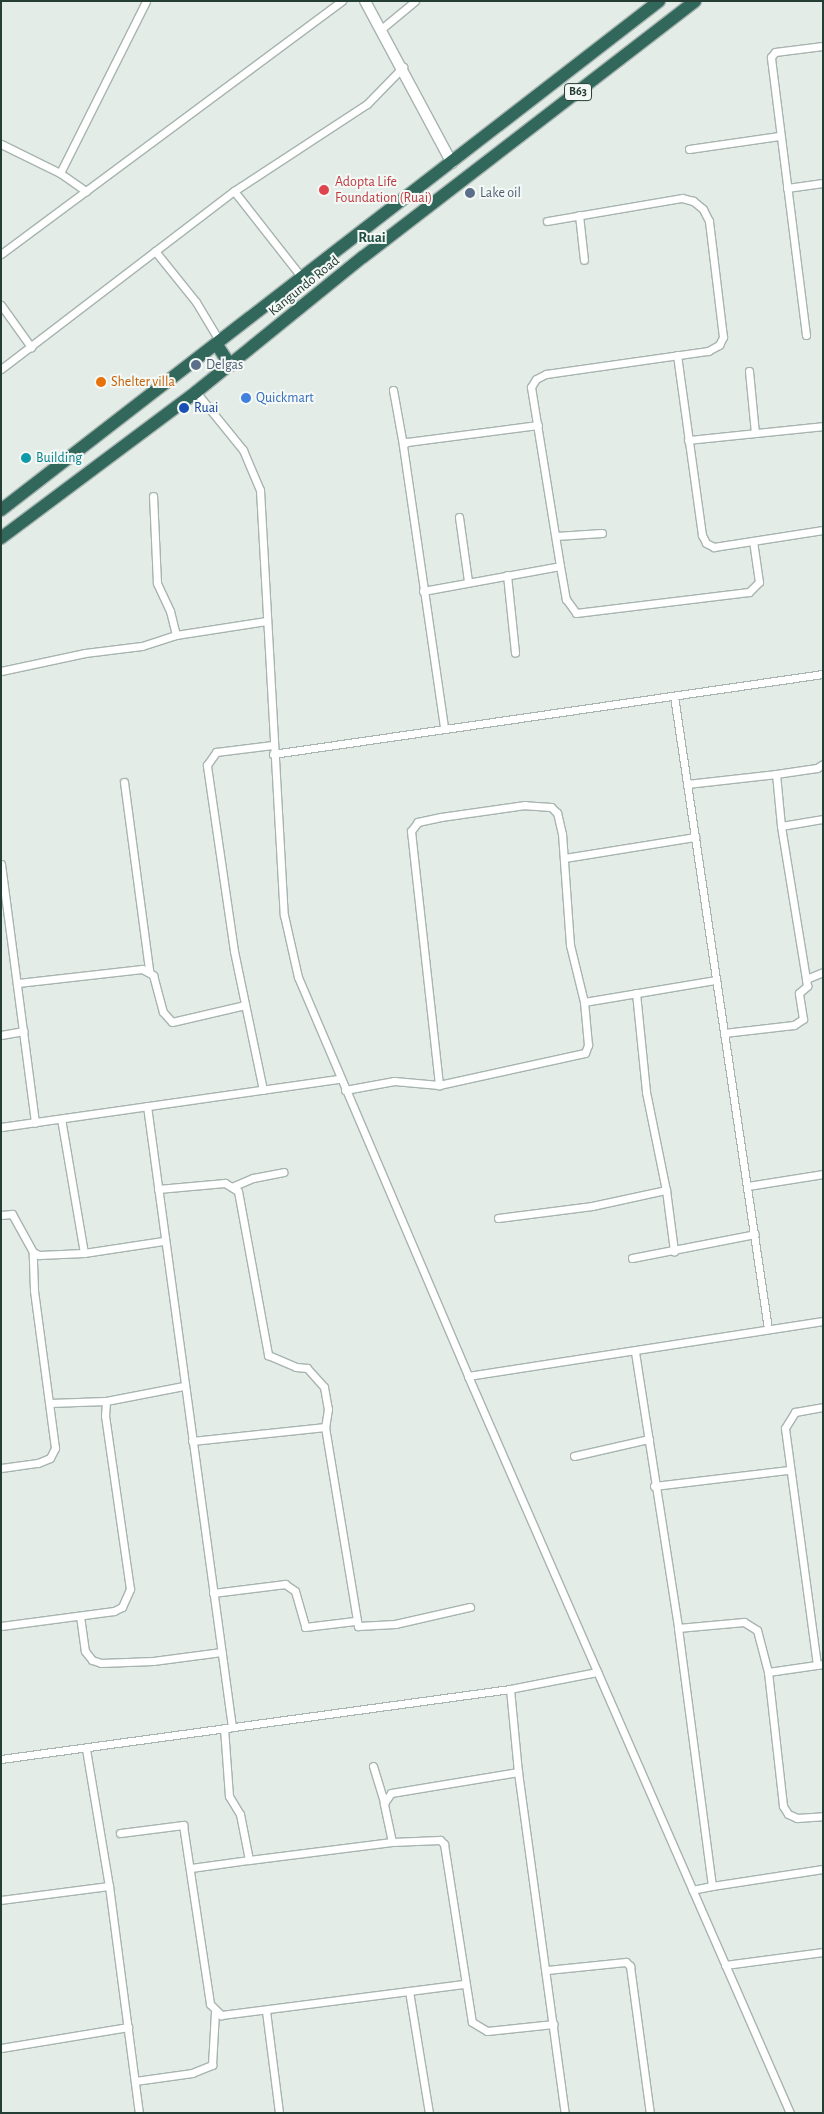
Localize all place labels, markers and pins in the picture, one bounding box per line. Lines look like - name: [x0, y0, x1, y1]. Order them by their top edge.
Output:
- place label: Adopta Life Foundation (Ruai): [335, 174, 432, 206]
- marker: Adopta Life Foundation (Ruai): [317, 183, 331, 197]
- place label: Lake oil: [480, 185, 521, 201]
- marker: Lake oil: [464, 187, 476, 199]
- place label: Delgas: [206, 357, 243, 373]
- marker: Delgas: [190, 359, 202, 371]
- place label: Shelter villa: [111, 374, 175, 390]
- marker: Shelter villa: [95, 376, 107, 388]
- place label: Quickmart: [256, 390, 314, 406]
- marker: Quickmart: [240, 392, 252, 404]
- place label: Ruai: [194, 400, 218, 416]
- marker: Ruai: [178, 402, 190, 414]
- place label: Building: [36, 450, 82, 466]
- marker: Building: [20, 452, 32, 464]

